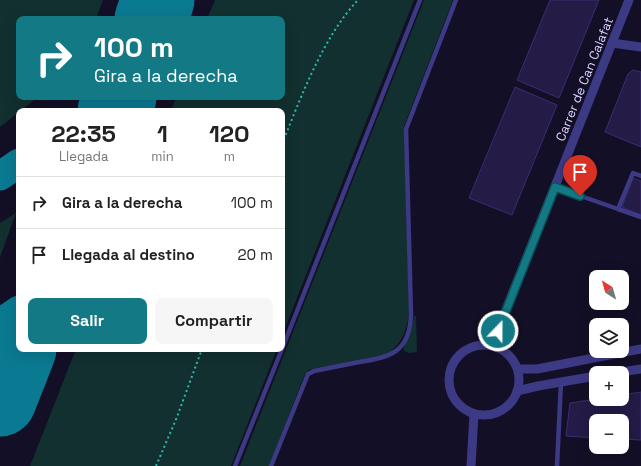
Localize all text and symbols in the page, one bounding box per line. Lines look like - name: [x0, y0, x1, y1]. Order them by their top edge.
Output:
- street label: Carrer de Can Calafat: [552, 15, 617, 144]
- text: 100 m: [94, 29, 174, 65]
- icon: right: [28, 32, 80, 84]
- text: Gira a la derecha: [94, 64, 238, 87]
- text: 22:35: [51, 118, 116, 149]
- text: 1: [157, 118, 168, 149]
- text: 120: [209, 118, 250, 149]
- text: Llegada: [59, 148, 108, 165]
- text: min: [151, 148, 174, 165]
- text: m: [224, 148, 235, 165]
- pin: [563, 155, 597, 196]
- icon: arrive: [569, 161, 591, 183]
- icon: right: [28, 192, 50, 214]
- text: Gira a la derecha: [62, 193, 182, 212]
- text: 100 m: [231, 193, 273, 212]
- icon: arrive: [28, 244, 50, 266]
- text: Llegada al destino: [62, 245, 195, 264]
- text: 20 m: [238, 245, 273, 264]
- north arrow: [589, 270, 629, 310]
- map controls: [589, 270, 629, 454]
- button: Salir: [28, 298, 147, 344]
- button: Compartir: [155, 298, 273, 344]
- position arrow: [477, 310, 519, 352]
- button: layers: [589, 318, 629, 358]
- button: +: [589, 366, 629, 406]
- button: −: [589, 414, 629, 454]

